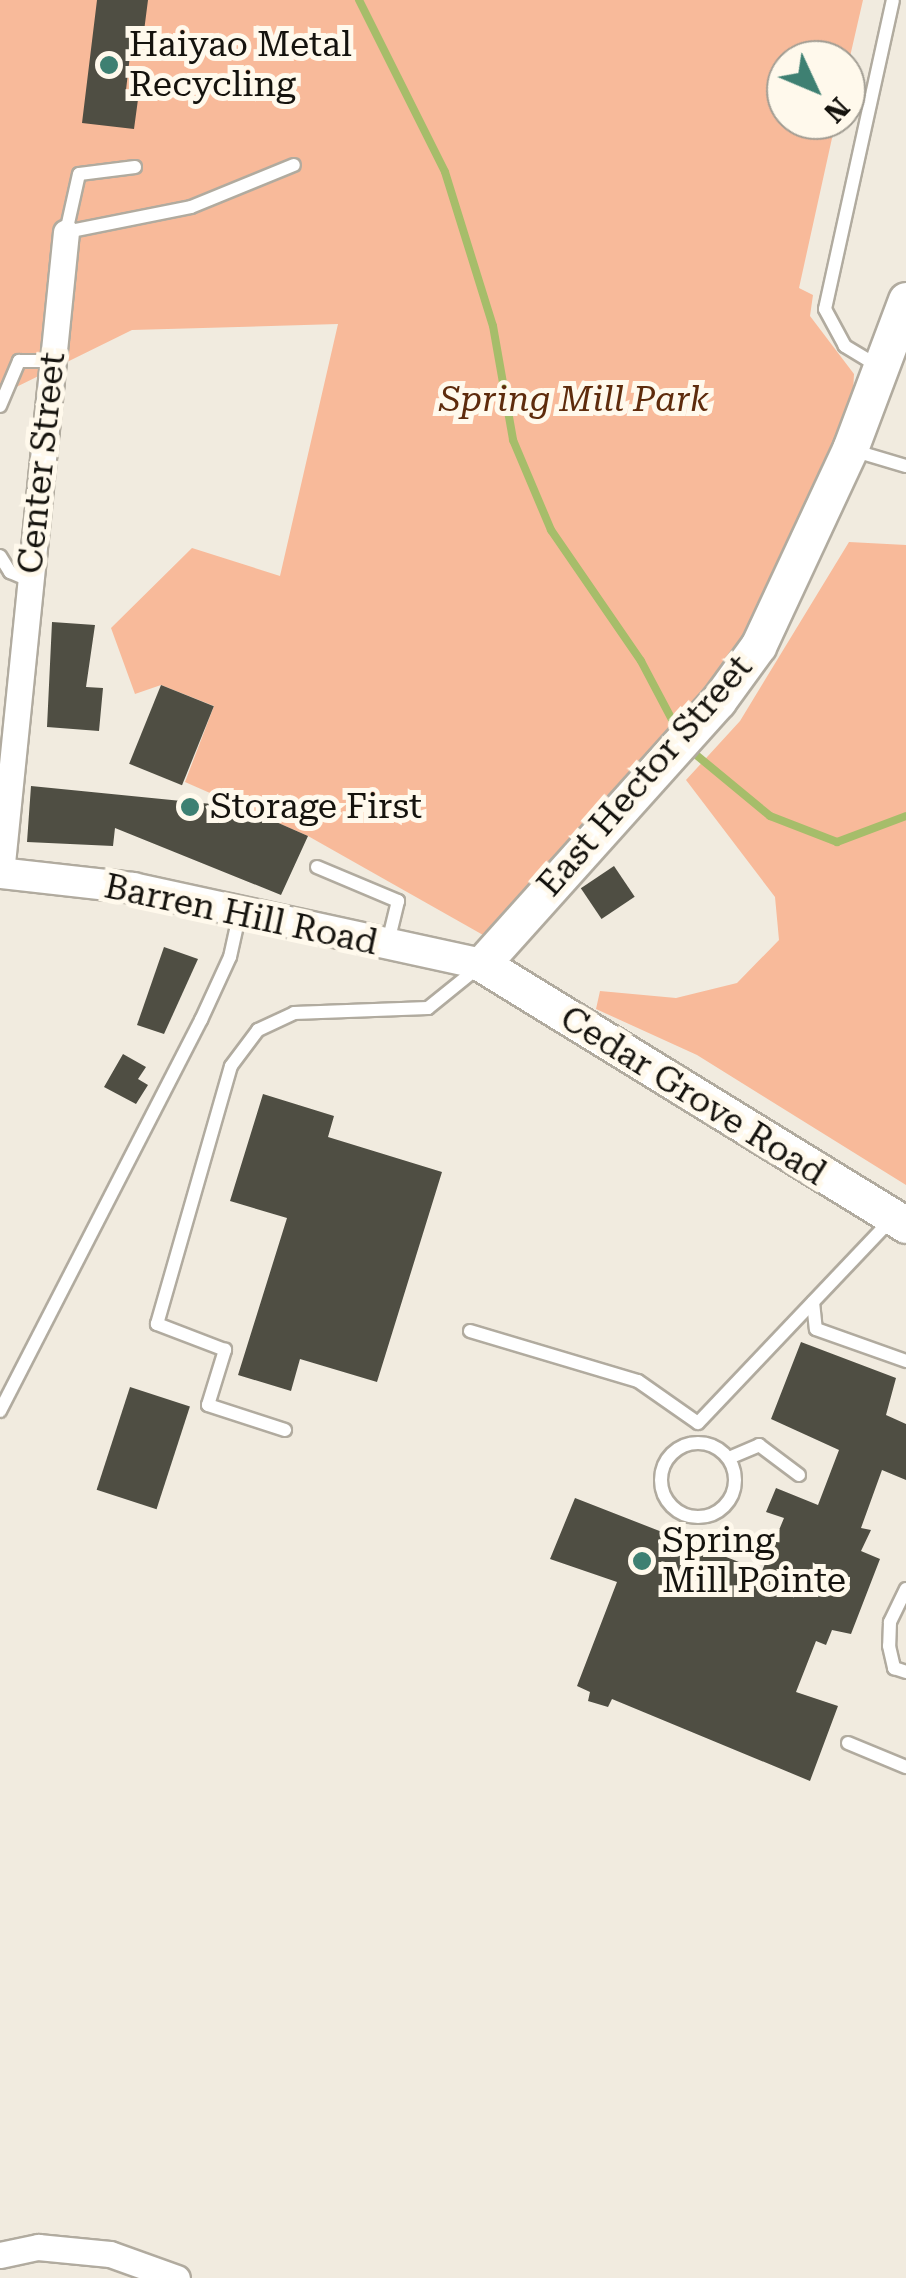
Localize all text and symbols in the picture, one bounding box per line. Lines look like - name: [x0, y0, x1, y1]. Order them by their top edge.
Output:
- place label: Haiyao Metal Recycling: [129, 24, 352, 106]
- north arrow: [766, 40, 866, 140]
- marker: Haiyao Metal Recycling: [98, 54, 120, 76]
- text: N: [817, 91, 856, 129]
- street label: Center Street: [9, 350, 75, 576]
- park label: Spring Mill Park: [439, 379, 709, 421]
- street label: East Hector Street: [529, 647, 761, 905]
- place label: Storage First: [210, 786, 422, 828]
- marker: Storage First: [179, 796, 201, 818]
- street label: Barren Hill Road: [101, 866, 381, 964]
- street label: Cedar Grove Road: [552, 997, 834, 1195]
- place label: Spring Mill Pointe: [662, 1520, 846, 1602]
- marker: Spring Mill Pointe: [631, 1550, 653, 1572]

